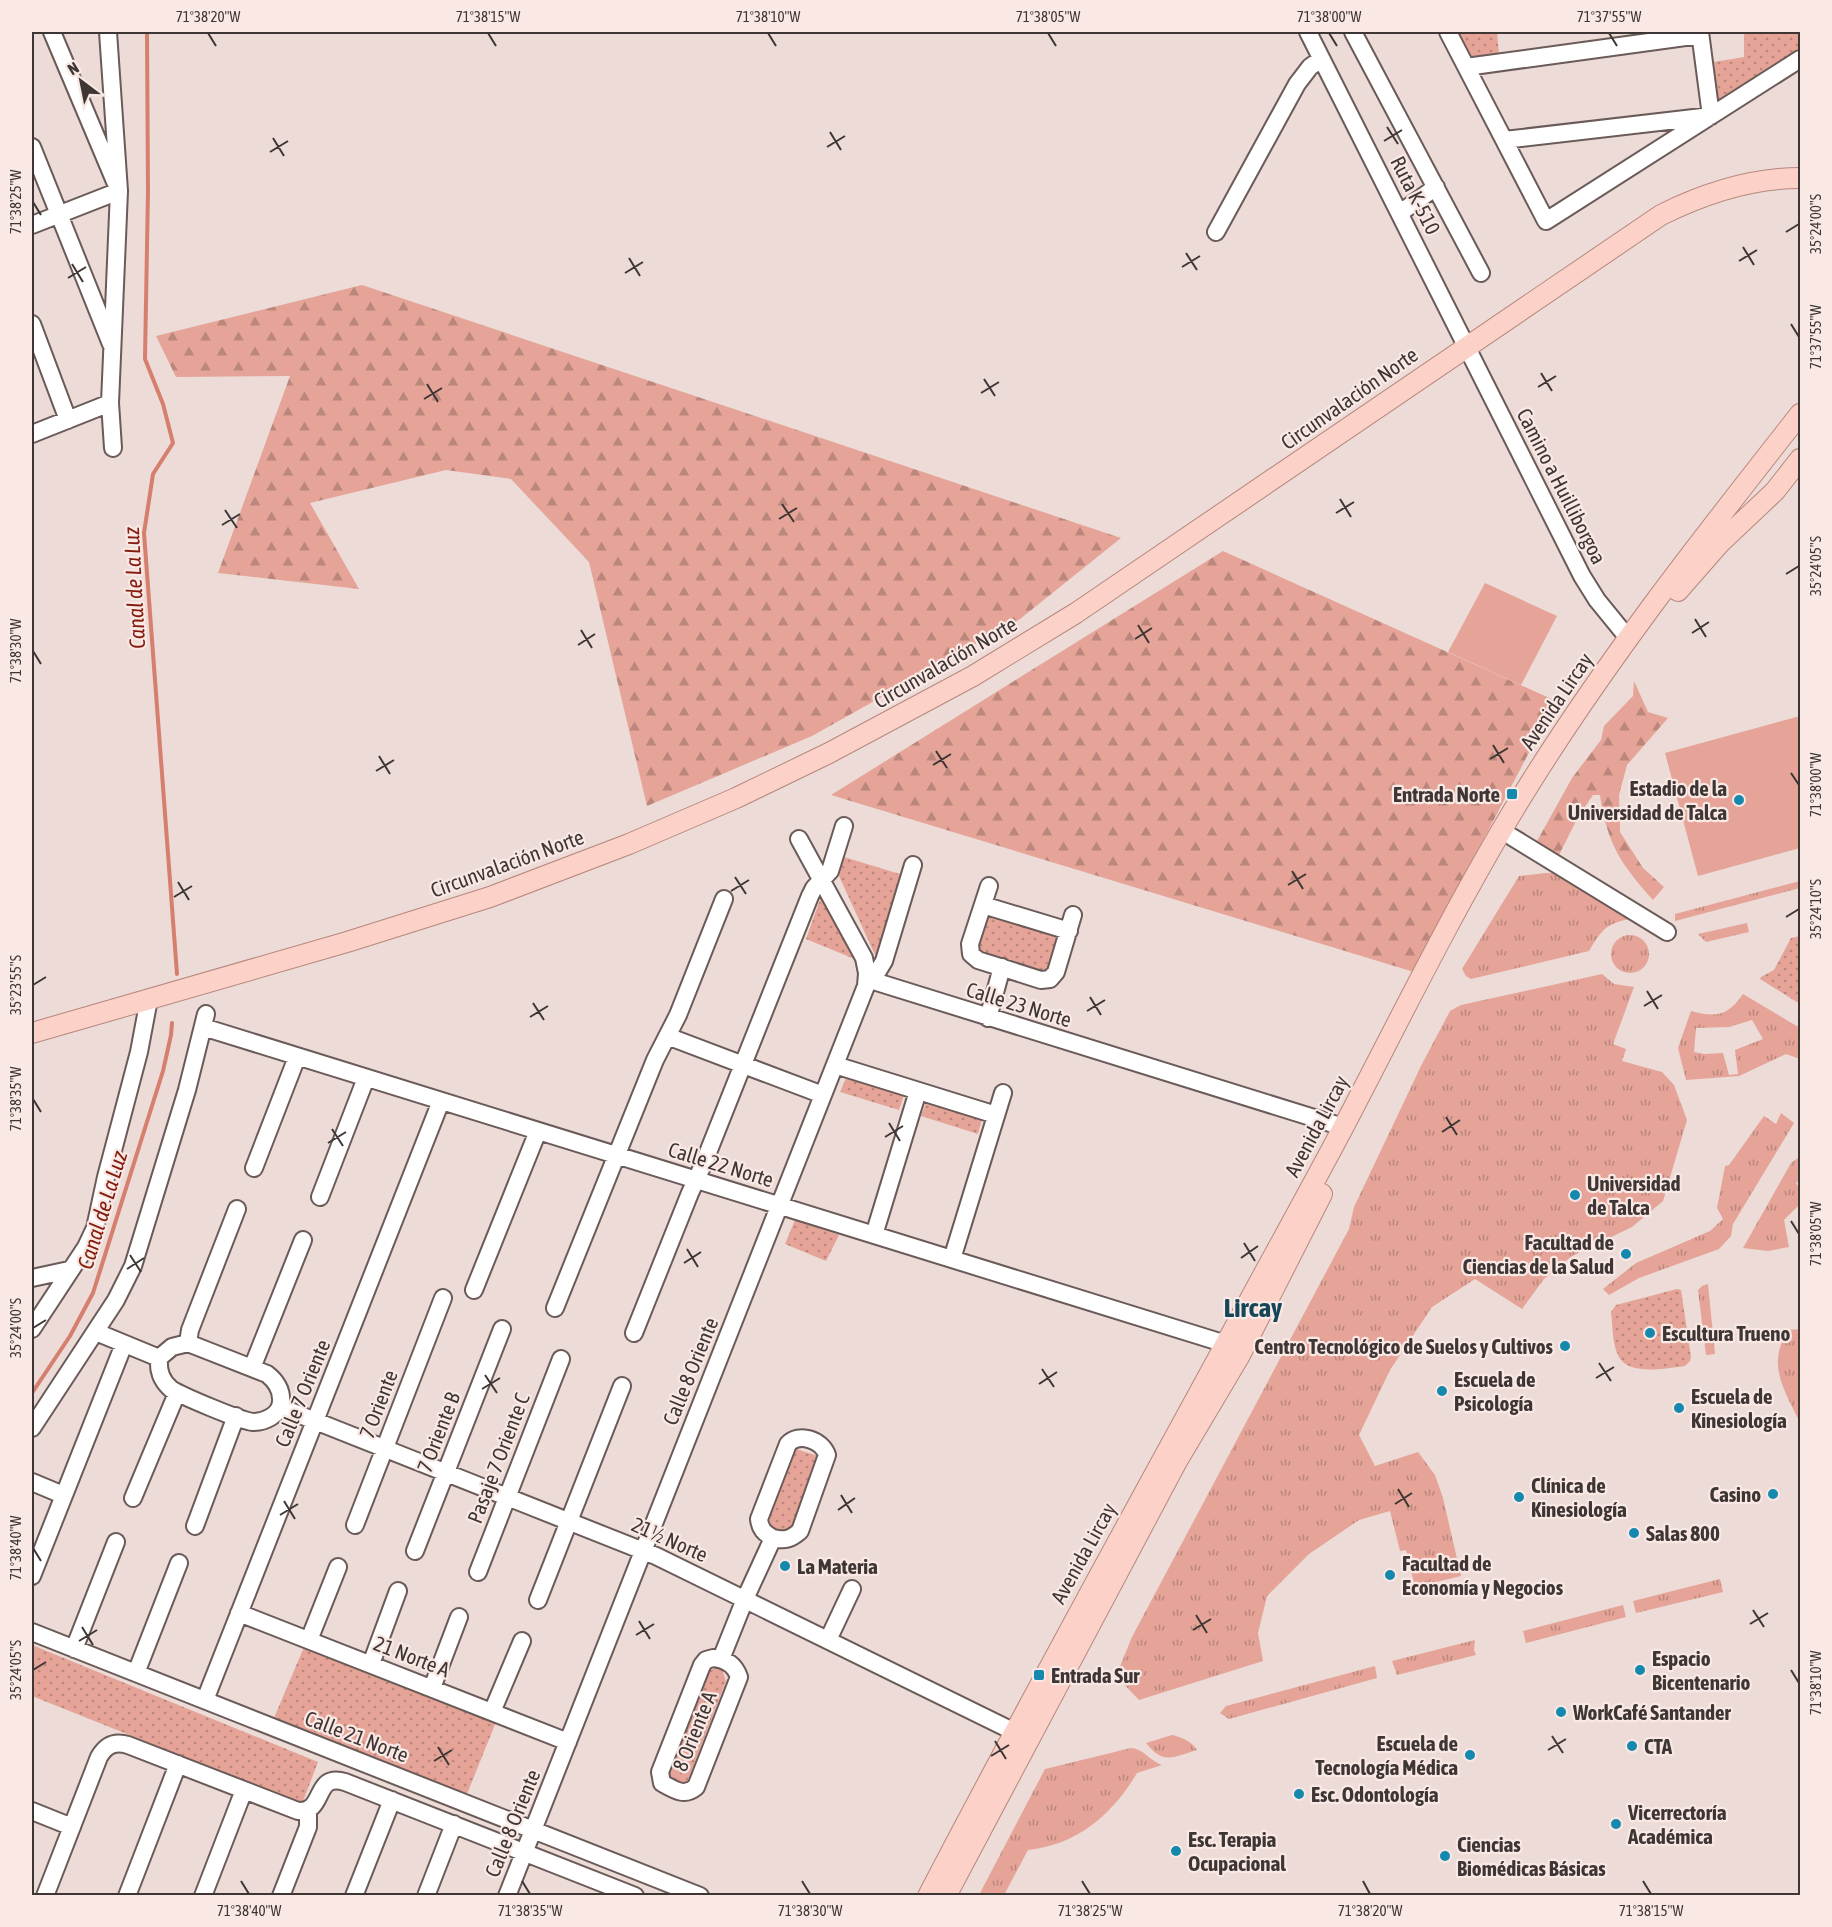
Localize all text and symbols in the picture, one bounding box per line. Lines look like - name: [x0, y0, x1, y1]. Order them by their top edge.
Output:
- text: 71°38'20"W: [176, 8, 240, 25]
- text: 71°38'15"W: [456, 8, 520, 25]
- text: 71°38'10"W: [736, 8, 800, 25]
- text: 71°38'05"W: [1016, 8, 1080, 25]
- text: 71°38'00"W: [1297, 8, 1361, 25]
- text: 71°37'55"W: [1577, 8, 1641, 25]
- north arrow: [51, 51, 111, 111]
- text: N: [64, 58, 82, 78]
- street label: Ruta K-510: [1386, 152, 1446, 238]
- text: 71°38'25"W: [7, 170, 24, 234]
- text: 35°24'00"S: [1807, 194, 1824, 254]
- text: 71°37'55"W: [1807, 305, 1824, 369]
- street label: Circunvalación Norte: [1276, 342, 1422, 454]
- street label: Camino a Huilliborgoa: [1512, 404, 1612, 568]
- water label: Canal de La Luz: [118, 525, 150, 650]
- text: 35°24'05"S: [1807, 536, 1824, 596]
- street label: Circunvalación Norte: [869, 611, 1021, 713]
- text: 71°38'30"W: [7, 619, 24, 683]
- street label: Avenida Lircay: [1515, 648, 1597, 754]
- text: 71°38'00"W: [1807, 753, 1824, 817]
- place label: Estadio de la Universidad de Talca: [1568, 776, 1727, 824]
- place label: Entrada Norte: [1393, 782, 1500, 806]
- marker: Entrada Norte: [1505, 787, 1519, 801]
- marker: Estadio de la Universidad de Talca: [1732, 793, 1746, 807]
- street label: Circunvalación Norte: [427, 824, 587, 902]
- text: 35°24'10"S: [1807, 879, 1824, 939]
- text: 35°23'55"S: [7, 955, 24, 1015]
- street label: Calle 23 Norte: [963, 977, 1075, 1031]
- text: 71°38'35"W: [7, 1067, 24, 1131]
- street label: Avenida Lircay: [1279, 1071, 1353, 1181]
- street label: Calle 22 Norte: [665, 1137, 777, 1191]
- water label: Canal de La Luz: [72, 1147, 133, 1272]
- place label: Universidad de Talca: [1587, 1171, 1681, 1219]
- marker: Universidad de Talca: [1568, 1188, 1582, 1202]
- text: 71°38'05"W: [1807, 1202, 1824, 1266]
- place label: Facultad de Ciencias de la Salud: [1463, 1230, 1614, 1278]
- marker: Facultad de Ciencias de la Salud: [1619, 1247, 1633, 1261]
- district label: Lircay: [1224, 1292, 1282, 1323]
- text: 35°24'00"S: [7, 1298, 24, 1358]
- street label: Calle 8 Oriente: [658, 1314, 722, 1428]
- place label: Escultura Trueno: [1662, 1321, 1790, 1345]
- marker: Escultura Trueno: [1643, 1326, 1657, 1340]
- place label: Centro Tecnológico de Suelos y Cultivos: [1254, 1334, 1554, 1358]
- street label: Calle 7 Oriente: [270, 1336, 334, 1450]
- marker: Centro Tecnológico de Suelos y Cultivos: [1558, 1339, 1572, 1353]
- street label: 7 Oriente: [354, 1366, 402, 1442]
- place label: Escuela de Psicología: [1454, 1367, 1536, 1415]
- marker: Escuela de Psicología: [1435, 1384, 1449, 1398]
- place label: Escuela de Kinesiología: [1691, 1384, 1787, 1432]
- street label: 7 Oriente B: [412, 1388, 464, 1475]
- street label: Pasaje 7 Oriente C: [462, 1389, 534, 1526]
- marker: Escuela de Kinesiología: [1672, 1401, 1686, 1415]
- place label: Clínica de Kinesiología: [1531, 1473, 1627, 1521]
- place label: Casino: [1709, 1482, 1761, 1506]
- marker: Casino: [1766, 1487, 1780, 1501]
- marker: Clínica de Kinesiología: [1512, 1490, 1526, 1504]
- street label: Avenida Lircay: [1046, 1498, 1121, 1607]
- street label: 21½ Norte: [628, 1512, 712, 1566]
- text: 71°38'40"W: [7, 1516, 24, 1580]
- place label: Salas 800: [1646, 1521, 1720, 1545]
- marker: Salas 800: [1627, 1526, 1641, 1540]
- place label: Facultad de Economía y Negocios: [1402, 1551, 1564, 1599]
- place label: La Materia: [797, 1554, 878, 1578]
- marker: La Materia: [778, 1559, 792, 1573]
- marker: Facultad de Economía y Negocios: [1383, 1568, 1397, 1582]
- street label: 21 Norte A: [371, 1631, 454, 1682]
- text: 35°24'05"S: [7, 1640, 24, 1700]
- place label: Espacio Bicentenario: [1652, 1646, 1751, 1694]
- text: 71°38'10"W: [1807, 1651, 1824, 1715]
- place label: Entrada Sur: [1051, 1663, 1140, 1687]
- marker: Espacio Bicentenario: [1633, 1663, 1647, 1677]
- marker: Entrada Sur: [1032, 1668, 1046, 1682]
- street label: 8 Oriente A: [667, 1687, 721, 1775]
- place label: WorkCafé Santander: [1572, 1700, 1732, 1724]
- street label: Calle 21 Norte: [302, 1705, 412, 1767]
- marker: WorkCafé Santander: [1554, 1705, 1568, 1719]
- place label: Escuela de Tecnología Médica: [1315, 1731, 1458, 1779]
- place label: CTA: [1644, 1734, 1673, 1758]
- marker: CTA: [1625, 1739, 1639, 1753]
- marker: Escuela de Tecnología Médica: [1463, 1748, 1477, 1762]
- street label: Calle 8 Oriente: [480, 1766, 544, 1880]
- place label: Esc. Odontología: [1311, 1782, 1439, 1806]
- marker: Esc. Odontología: [1292, 1787, 1306, 1801]
- place label: Vicerrectoría Académica: [1627, 1800, 1727, 1848]
- marker: Vicerrectoría Académica: [1609, 1817, 1623, 1831]
- place label: Esc. Terapia Ocupacional: [1188, 1827, 1286, 1875]
- place label: Ciencias Biomédicas Básicas: [1457, 1832, 1606, 1880]
- marker: Esc. Terapia Ocupacional: [1169, 1844, 1183, 1858]
- marker: Ciencias Biomédicas Básicas: [1438, 1849, 1452, 1863]
- text: 71°38'40"W: [217, 1902, 281, 1919]
- text: 71°38'35"W: [498, 1902, 562, 1919]
- text: 71°38'30"W: [778, 1902, 842, 1919]
- text: 71°38'25"W: [1058, 1902, 1122, 1919]
- text: 71°38'20"W: [1338, 1902, 1402, 1919]
- text: 71°38'15"W: [1619, 1902, 1683, 1919]

